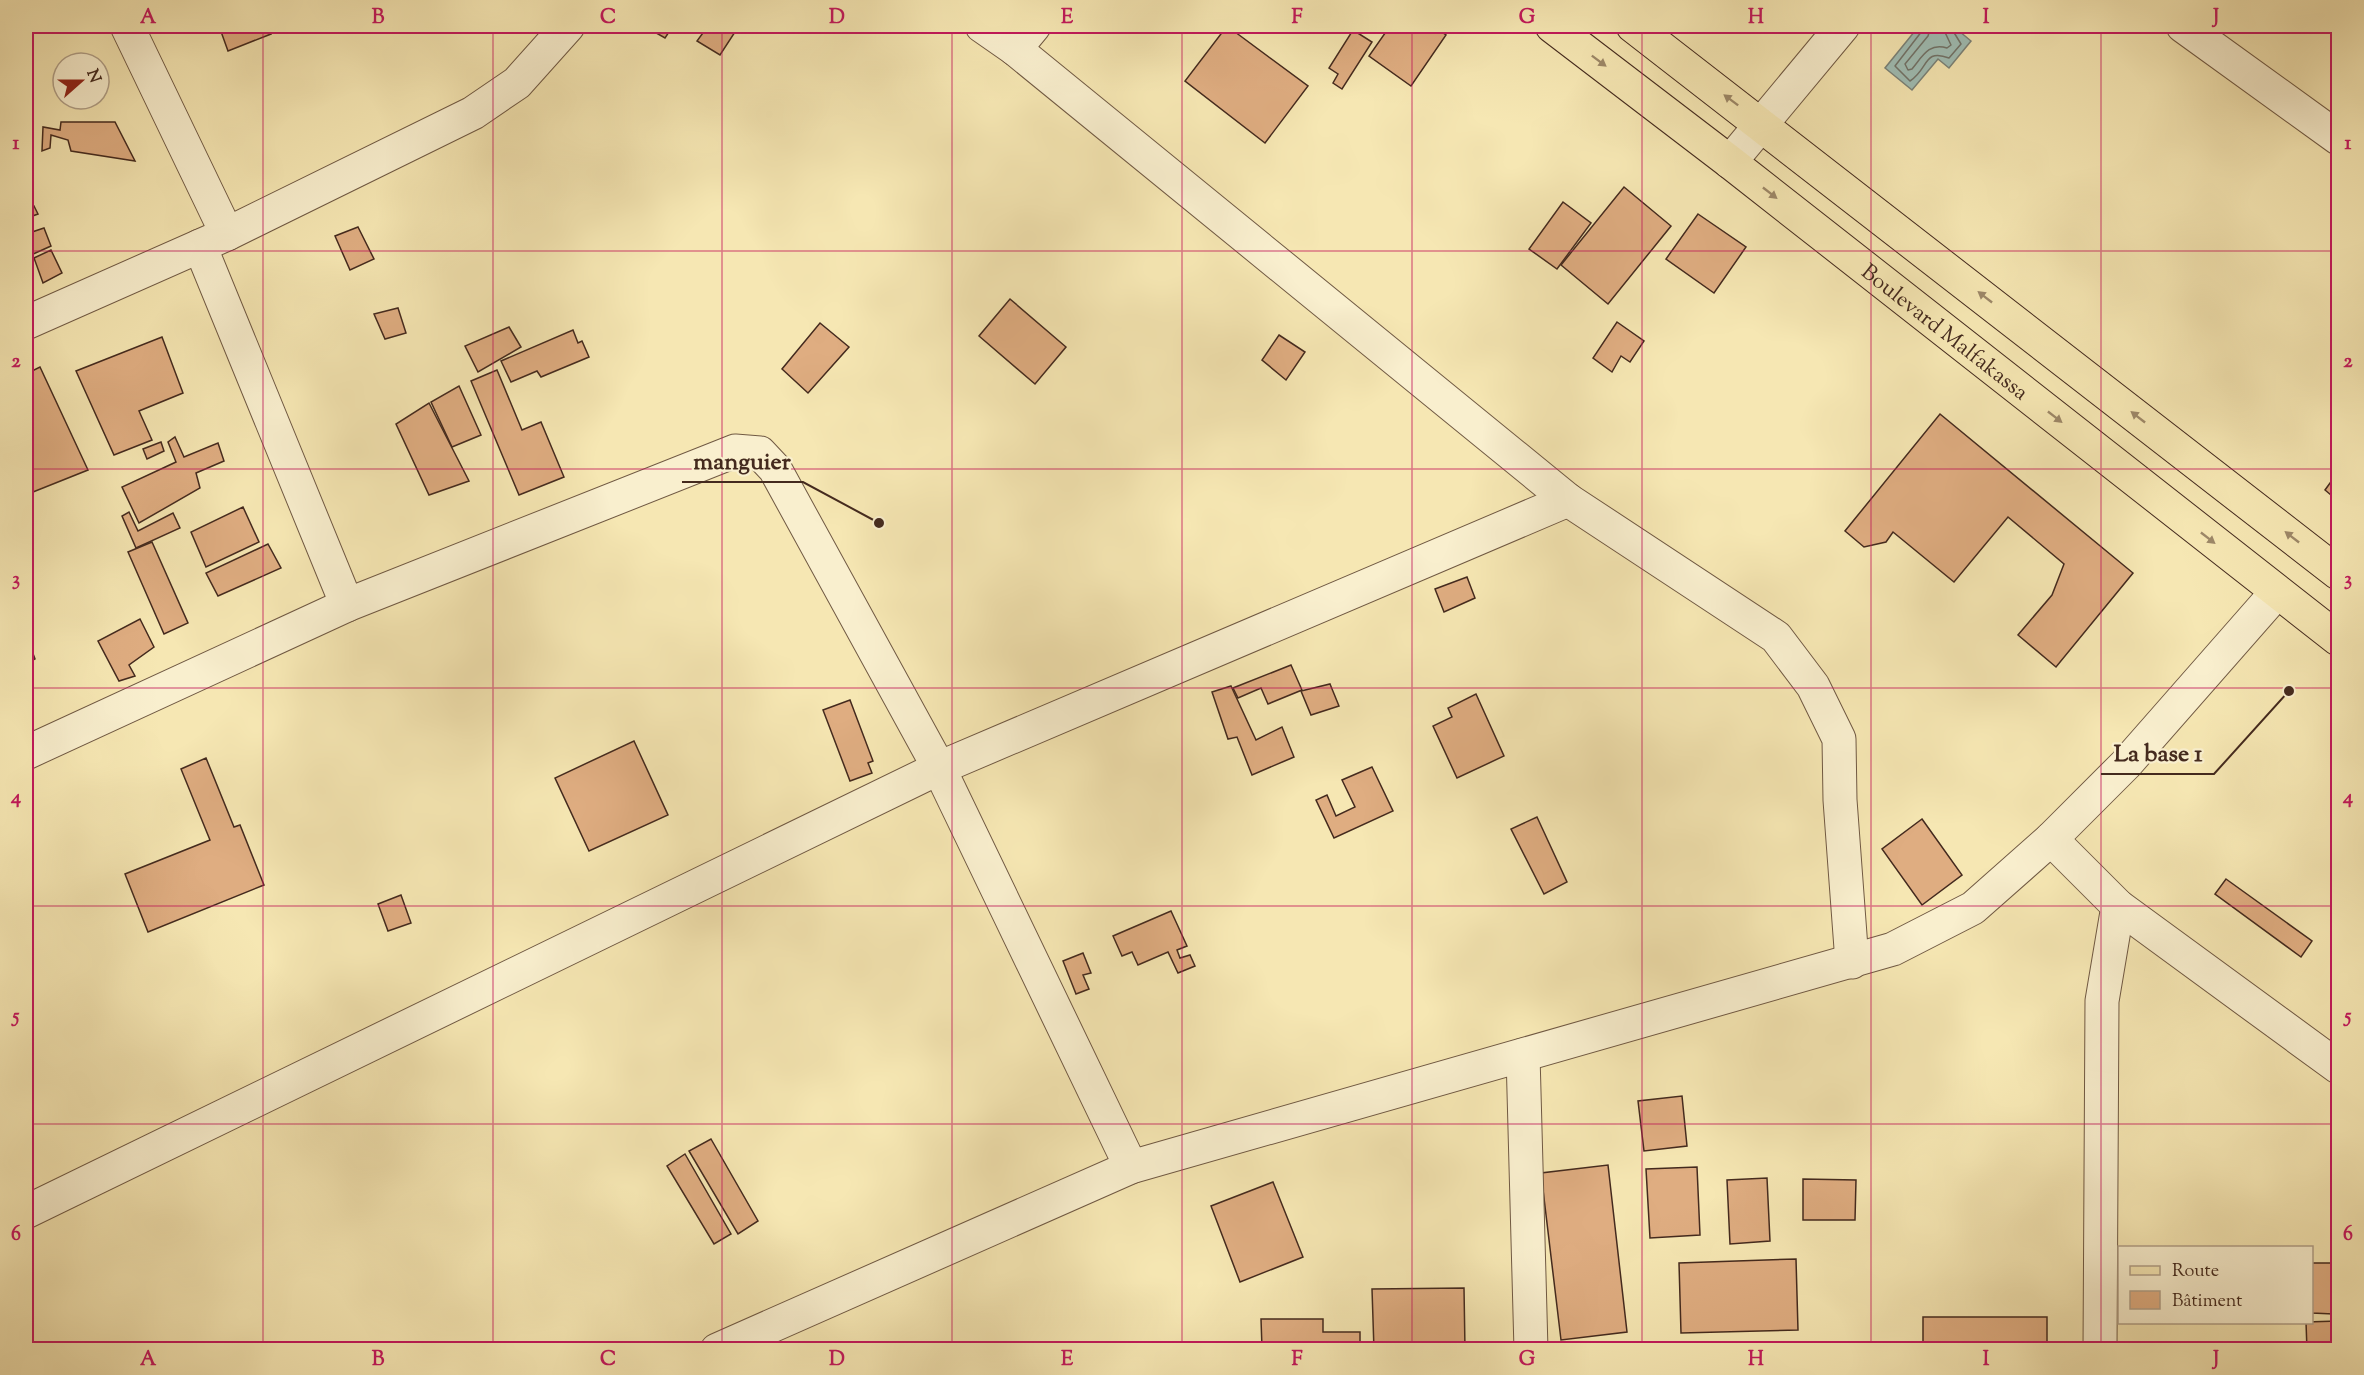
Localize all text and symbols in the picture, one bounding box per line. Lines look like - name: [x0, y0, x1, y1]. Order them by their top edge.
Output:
- text: A: [140, 4, 157, 33]
- text: B: [372, 4, 385, 33]
- text: C: [600, 4, 616, 33]
- text: D: [829, 4, 845, 33]
- text: E: [1061, 4, 1074, 33]
- text: F: [1291, 4, 1303, 33]
- text: G: [1519, 4, 1536, 33]
- text: H: [1748, 4, 1764, 33]
- text: I: [1983, 4, 1990, 33]
- text: J: [2211, 4, 2219, 33]
- north arrow: [51, 51, 111, 111]
- one-way arrow: [1591, 55, 1607, 67]
- text: N: [80, 66, 106, 87]
- one-way arrow: [1724, 94, 1740, 106]
- text: 1: [13, 130, 20, 159]
- text: 1: [2345, 130, 2352, 159]
- one-way arrow: [1762, 186, 1778, 199]
- street label: Boulevard Malfakassa: [1853, 258, 2034, 409]
- one-way arrow: [1977, 292, 1992, 304]
- text: 2: [11, 348, 21, 377]
- text: 2: [2343, 348, 2353, 377]
- one-way arrow: [2047, 411, 2063, 424]
- one-way arrow: [2131, 412, 2146, 424]
- callout: manguier: [682, 440, 803, 482]
- text: manguier: [693, 446, 792, 480]
- one-way arrow: [2284, 531, 2300, 543]
- one-way arrow: [2201, 532, 2216, 544]
- text: 3: [12, 566, 20, 595]
- text: 3: [2344, 566, 2352, 595]
- callout: La base 1: [2101, 732, 2214, 774]
- text: La base 1: [2114, 738, 2203, 772]
- text: 4: [10, 784, 21, 813]
- text: 4: [2342, 784, 2353, 813]
- text: 5: [11, 1003, 20, 1032]
- text: 5: [2343, 1003, 2352, 1032]
- text: 6: [11, 1221, 21, 1250]
- text: 6: [2343, 1221, 2353, 1250]
- legend: [2118, 1246, 2313, 1324]
- text: Route: [2172, 1259, 2219, 1285]
- text: Bâtiment: [2172, 1289, 2242, 1315]
- text: A: [140, 1346, 157, 1375]
- text: B: [372, 1346, 385, 1375]
- text: C: [600, 1346, 616, 1375]
- text: D: [829, 1346, 845, 1375]
- text: E: [1061, 1346, 1074, 1375]
- text: F: [1291, 1346, 1303, 1375]
- text: G: [1519, 1346, 1536, 1375]
- text: H: [1748, 1346, 1764, 1375]
- text: I: [1983, 1346, 1990, 1375]
- text: J: [2211, 1346, 2219, 1375]

